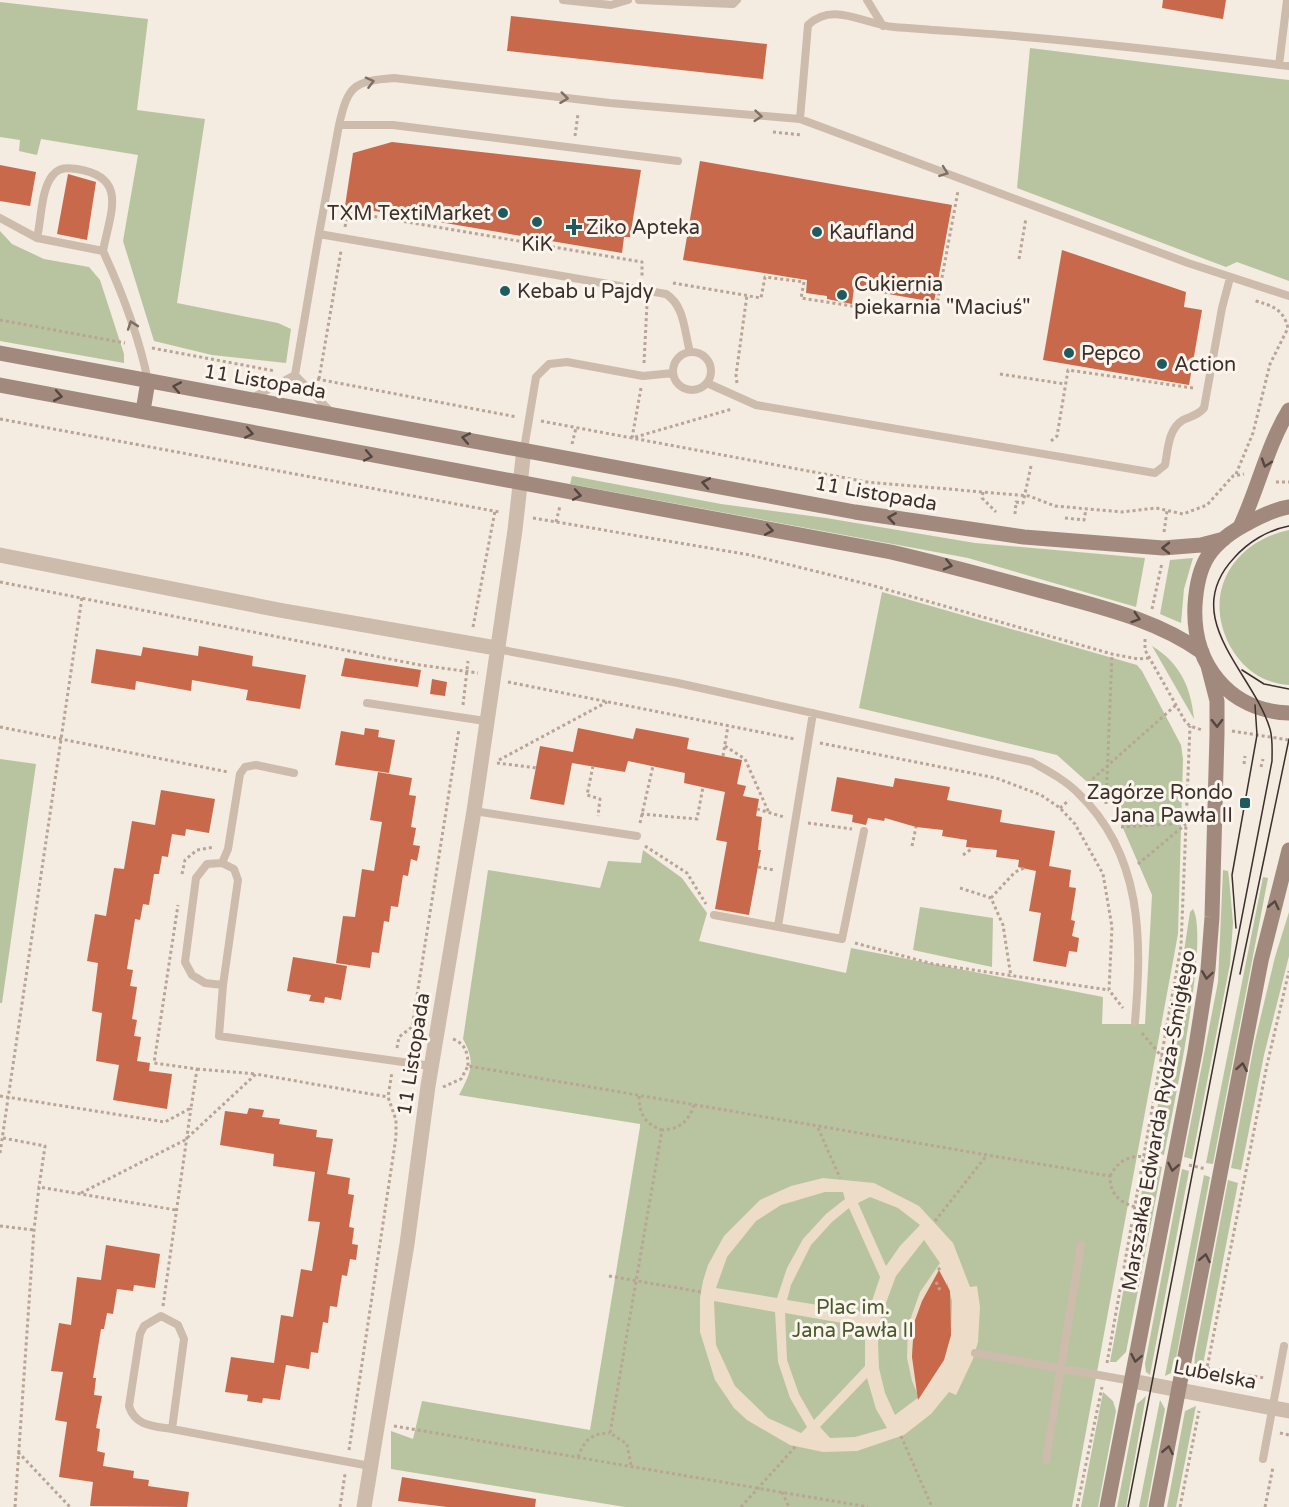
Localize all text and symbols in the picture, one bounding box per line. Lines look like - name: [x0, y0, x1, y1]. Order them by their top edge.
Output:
- one-way arrow: [365, 76, 375, 89]
- one-way arrow: [559, 91, 568, 104]
- one-way arrow: [753, 109, 763, 122]
- one-way arrow: [937, 165, 948, 177]
- place label: TXM TextiMarket: [327, 202, 491, 226]
- marker: TXM TextiMarket: [496, 206, 510, 220]
- marker: KiK: [530, 215, 544, 229]
- place label: Ziko Apteka: [586, 216, 700, 240]
- marker: Ziko Apteka: [567, 220, 581, 234]
- place label: Kaufland: [829, 221, 915, 245]
- marker: Kaufland: [810, 225, 824, 239]
- place label: KiK: [521, 233, 553, 257]
- place label: Cukiernia piekarnia "Maciuś": [854, 273, 1031, 320]
- place label: Kebab u Pajdy: [517, 280, 654, 304]
- marker: Kebab u Pajdy: [498, 284, 512, 298]
- marker: Cukiernia piekarnia "Maciuś": [835, 288, 849, 302]
- one-way arrow: [126, 320, 139, 331]
- place label: Pepco: [1081, 342, 1141, 366]
- marker: Pepco: [1062, 346, 1076, 360]
- place label: Action: [1174, 353, 1236, 377]
- marker: Action: [1155, 357, 1169, 371]
- street label: 11 Listopada: [202, 359, 328, 405]
- one-way arrow: [172, 381, 182, 394]
- one-way arrow: [53, 389, 62, 401]
- one-way arrow: [244, 426, 254, 439]
- one-way arrow: [462, 432, 472, 445]
- one-way arrow: [363, 449, 373, 462]
- one-way arrow: [1261, 457, 1273, 468]
- street label: 11 Listopada: [813, 471, 939, 517]
- one-way arrow: [701, 477, 711, 490]
- one-way arrow: [573, 488, 582, 500]
- one-way arrow: [887, 512, 897, 525]
- one-way arrow: [764, 523, 774, 536]
- one-way arrow: [1161, 542, 1170, 554]
- one-way arrow: [943, 558, 953, 571]
- one-way arrow: [1130, 611, 1141, 623]
- one-way arrow: [1211, 719, 1223, 728]
- place label: Zagórze Rondo Jana Pawła II: [1087, 781, 1233, 828]
- marker: Zagórze Rondo Jana Pawła II: [1238, 796, 1252, 810]
- one-way arrow: [1267, 900, 1280, 910]
- street label: Marszałka Edwarda Rydza-Śmigłego: [1116, 948, 1201, 1292]
- one-way arrow: [1201, 970, 1213, 979]
- street label: 11 Listopada: [392, 991, 436, 1117]
- one-way arrow: [1235, 1062, 1248, 1072]
- one-way arrow: [1167, 1162, 1180, 1172]
- one-way arrow: [1198, 1254, 1211, 1264]
- park label: Plac im. Jana Pawła II: [792, 1296, 914, 1343]
- one-way arrow: [1130, 1353, 1143, 1363]
- street label: Lubelska: [1171, 1355, 1258, 1395]
- one-way arrow: [1161, 1445, 1173, 1454]

